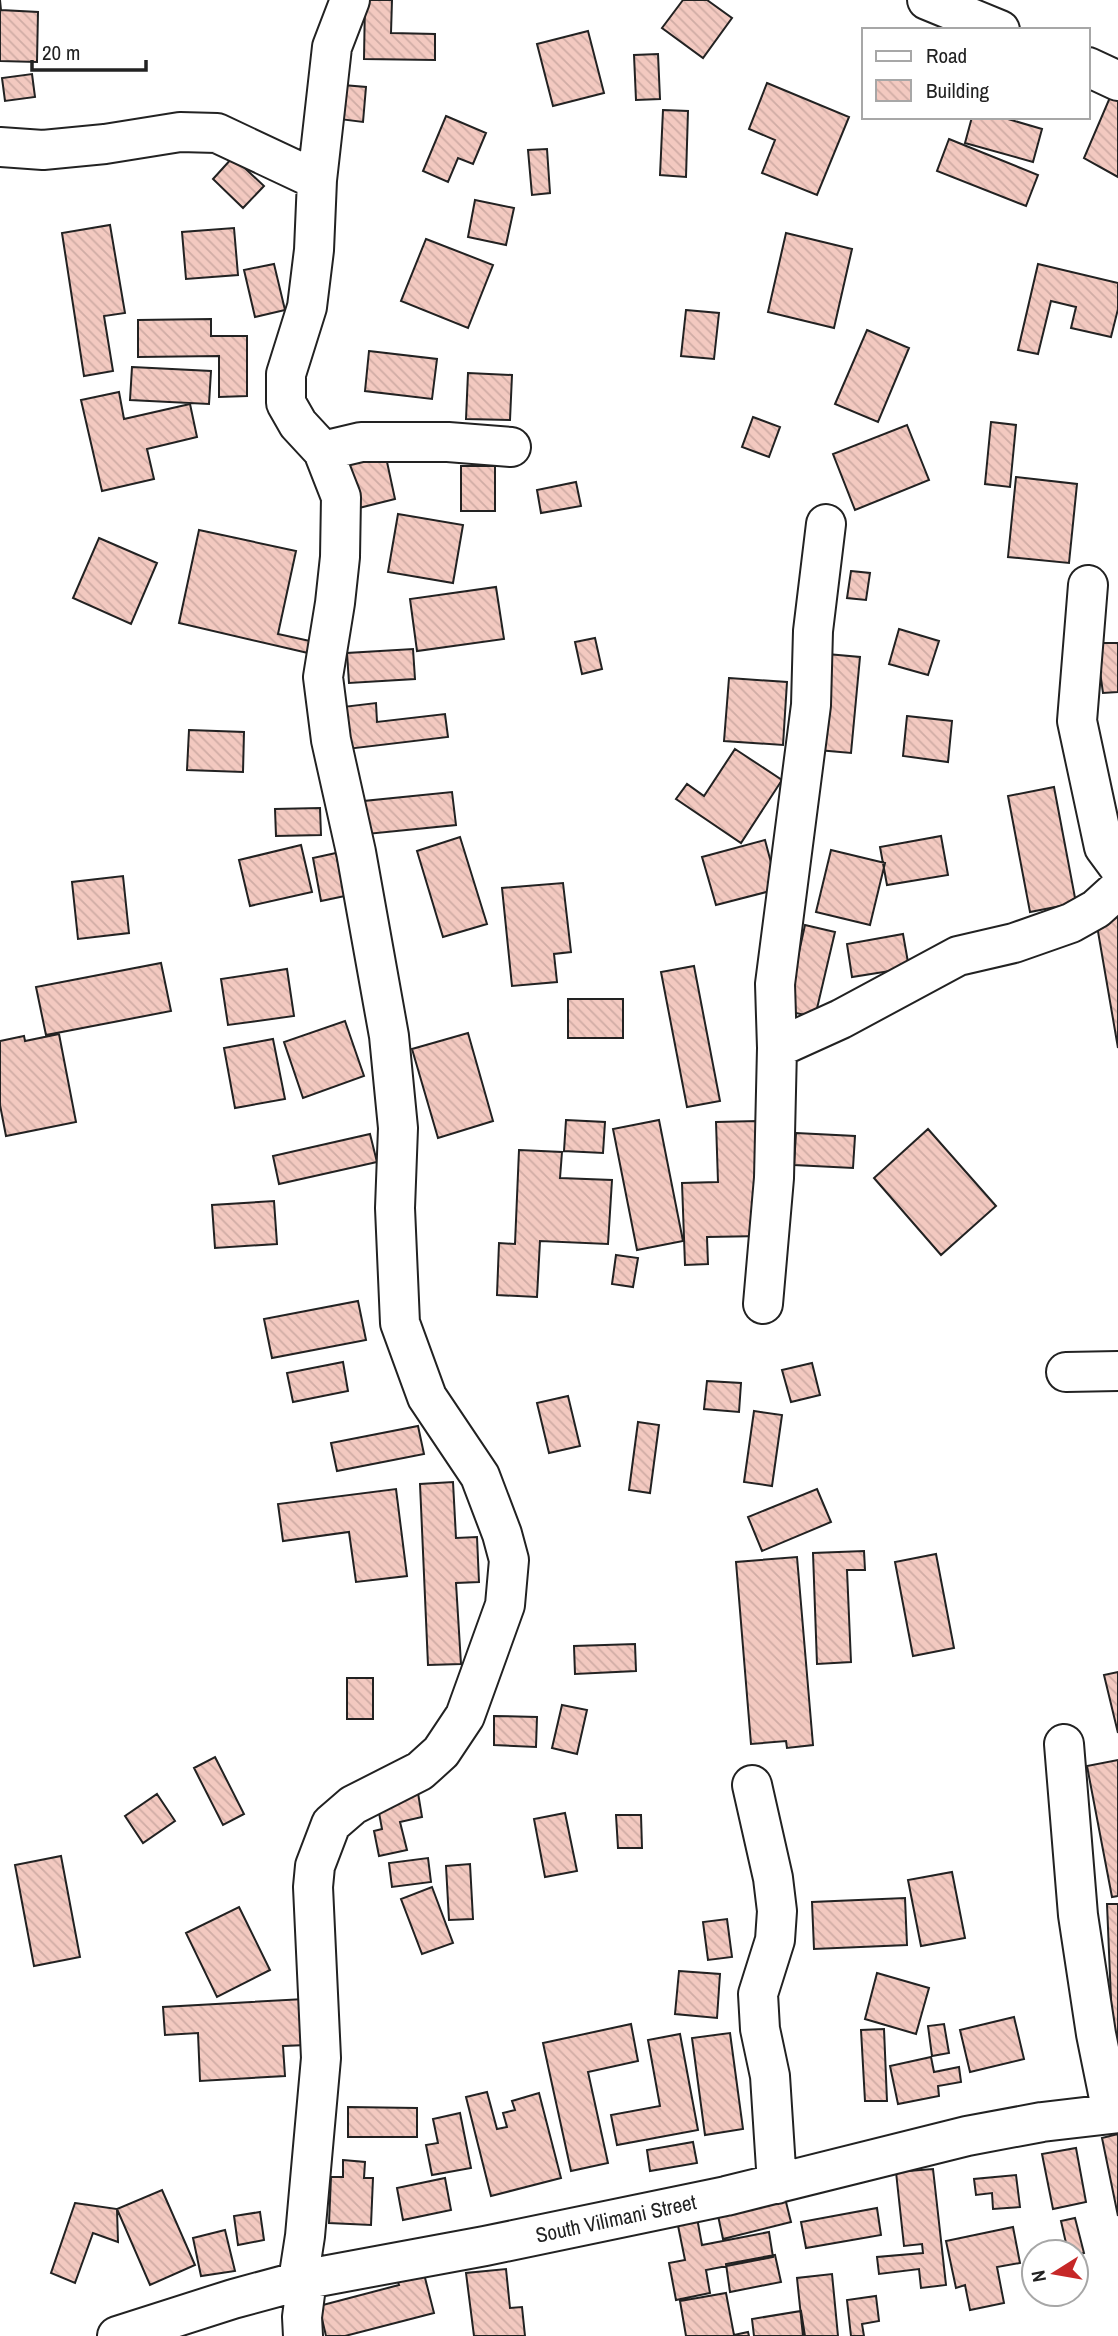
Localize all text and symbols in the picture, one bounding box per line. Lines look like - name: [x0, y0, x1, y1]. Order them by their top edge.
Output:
- scale bar: [32, 28, 145, 72]
- legend: [862, 28, 1090, 119]
- text: 20 m: [42, 38, 80, 67]
- text: Road: [926, 41, 967, 70]
- text: Building: [926, 76, 990, 105]
- street label: South Vilimani Street: [533, 2187, 699, 2250]
- north arrow: [1020, 2238, 1090, 2308]
- text: N: [1024, 2268, 1052, 2284]

